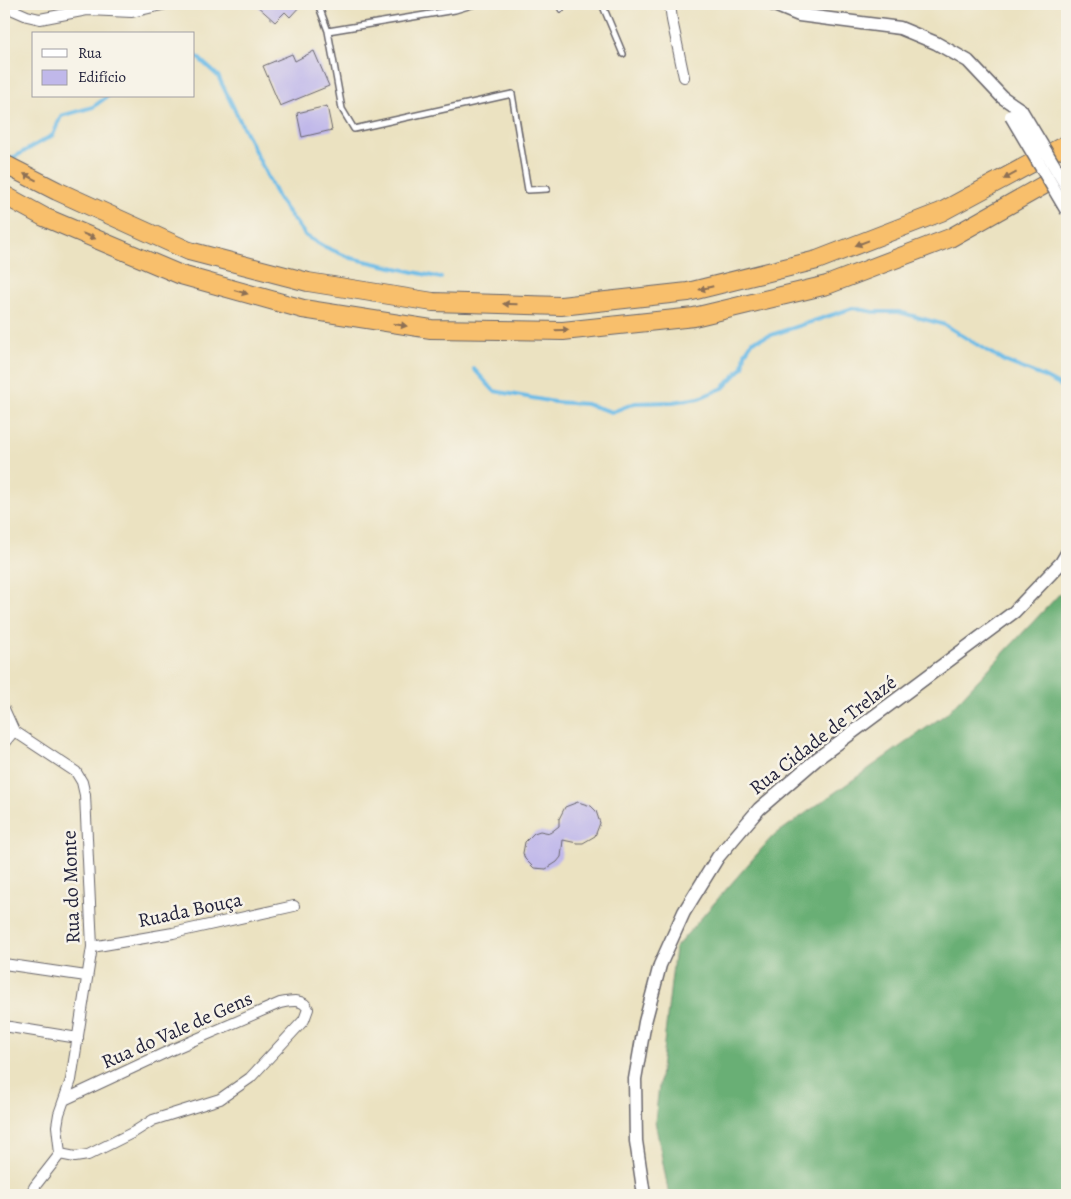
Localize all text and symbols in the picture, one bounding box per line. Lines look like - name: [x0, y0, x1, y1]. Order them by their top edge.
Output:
- legend: [32, 32, 195, 98]
- text: Rua: [78, 43, 102, 63]
- text: Edifício: [78, 67, 126, 87]
- one-way arrow: [1002, 172, 1017, 180]
- one-way arrow: [23, 173, 37, 182]
- one-way arrow: [82, 232, 96, 240]
- one-way arrow: [854, 239, 869, 247]
- one-way arrow: [698, 284, 713, 292]
- one-way arrow: [234, 288, 249, 296]
- one-way arrow: [502, 300, 518, 308]
- one-way arrow: [392, 321, 408, 329]
- one-way arrow: [555, 326, 571, 334]
- street label: Rua Cidade de Trelazé: [744, 669, 902, 801]
- street label: Rua do Monte: [56, 830, 86, 944]
- street label: Ruada Bouça: [135, 886, 245, 934]
- street label: Rua do Vale de Gens: [97, 985, 257, 1075]

